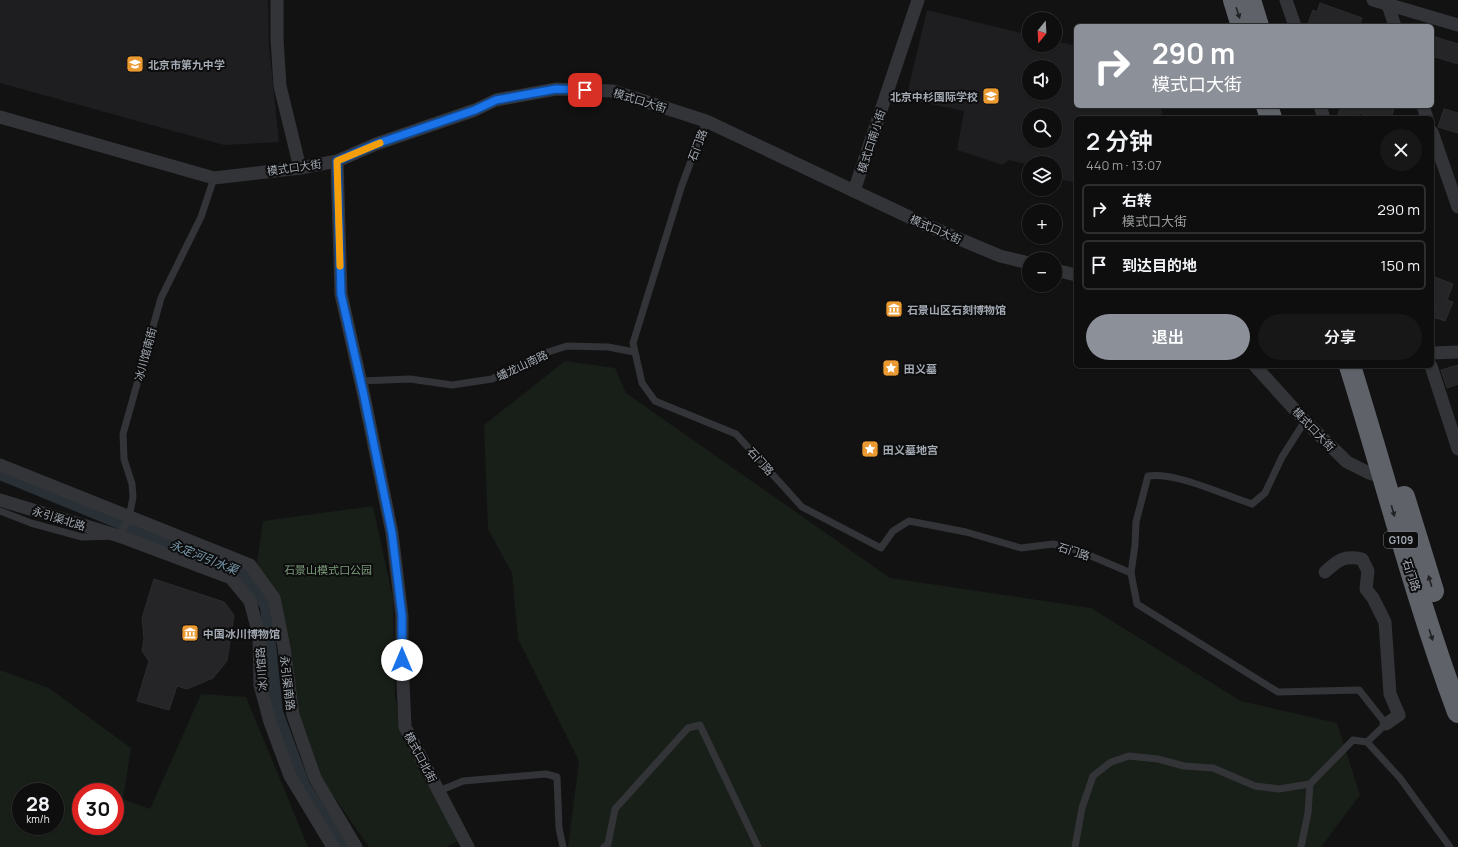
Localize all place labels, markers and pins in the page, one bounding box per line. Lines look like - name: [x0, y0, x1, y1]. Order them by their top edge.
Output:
- school or university icon: 北京市第九中学: [125, 54, 145, 74]
- place label: 北京市第九中学: [148, 57, 225, 72]
- pin: [568, 73, 602, 107]
- school or university icon: 北京中杉国际学校: [981, 86, 1001, 106]
- place label: 北京中杉国际学校: [890, 89, 978, 104]
- museum icon: 石景山区石刻博物馆: [884, 299, 904, 319]
- place label: 石景山区石刻博物馆: [907, 302, 1006, 317]
- place icon: 田义墓: [881, 358, 901, 378]
- place label: 田义墓: [904, 361, 937, 376]
- place icon: 田义墓地宫: [860, 439, 880, 459]
- place label: 田义墓地宫: [883, 442, 938, 457]
- museum icon: 中国冰川博物馆: [180, 623, 200, 643]
- place label: 中国冰川博物馆: [203, 626, 280, 641]

